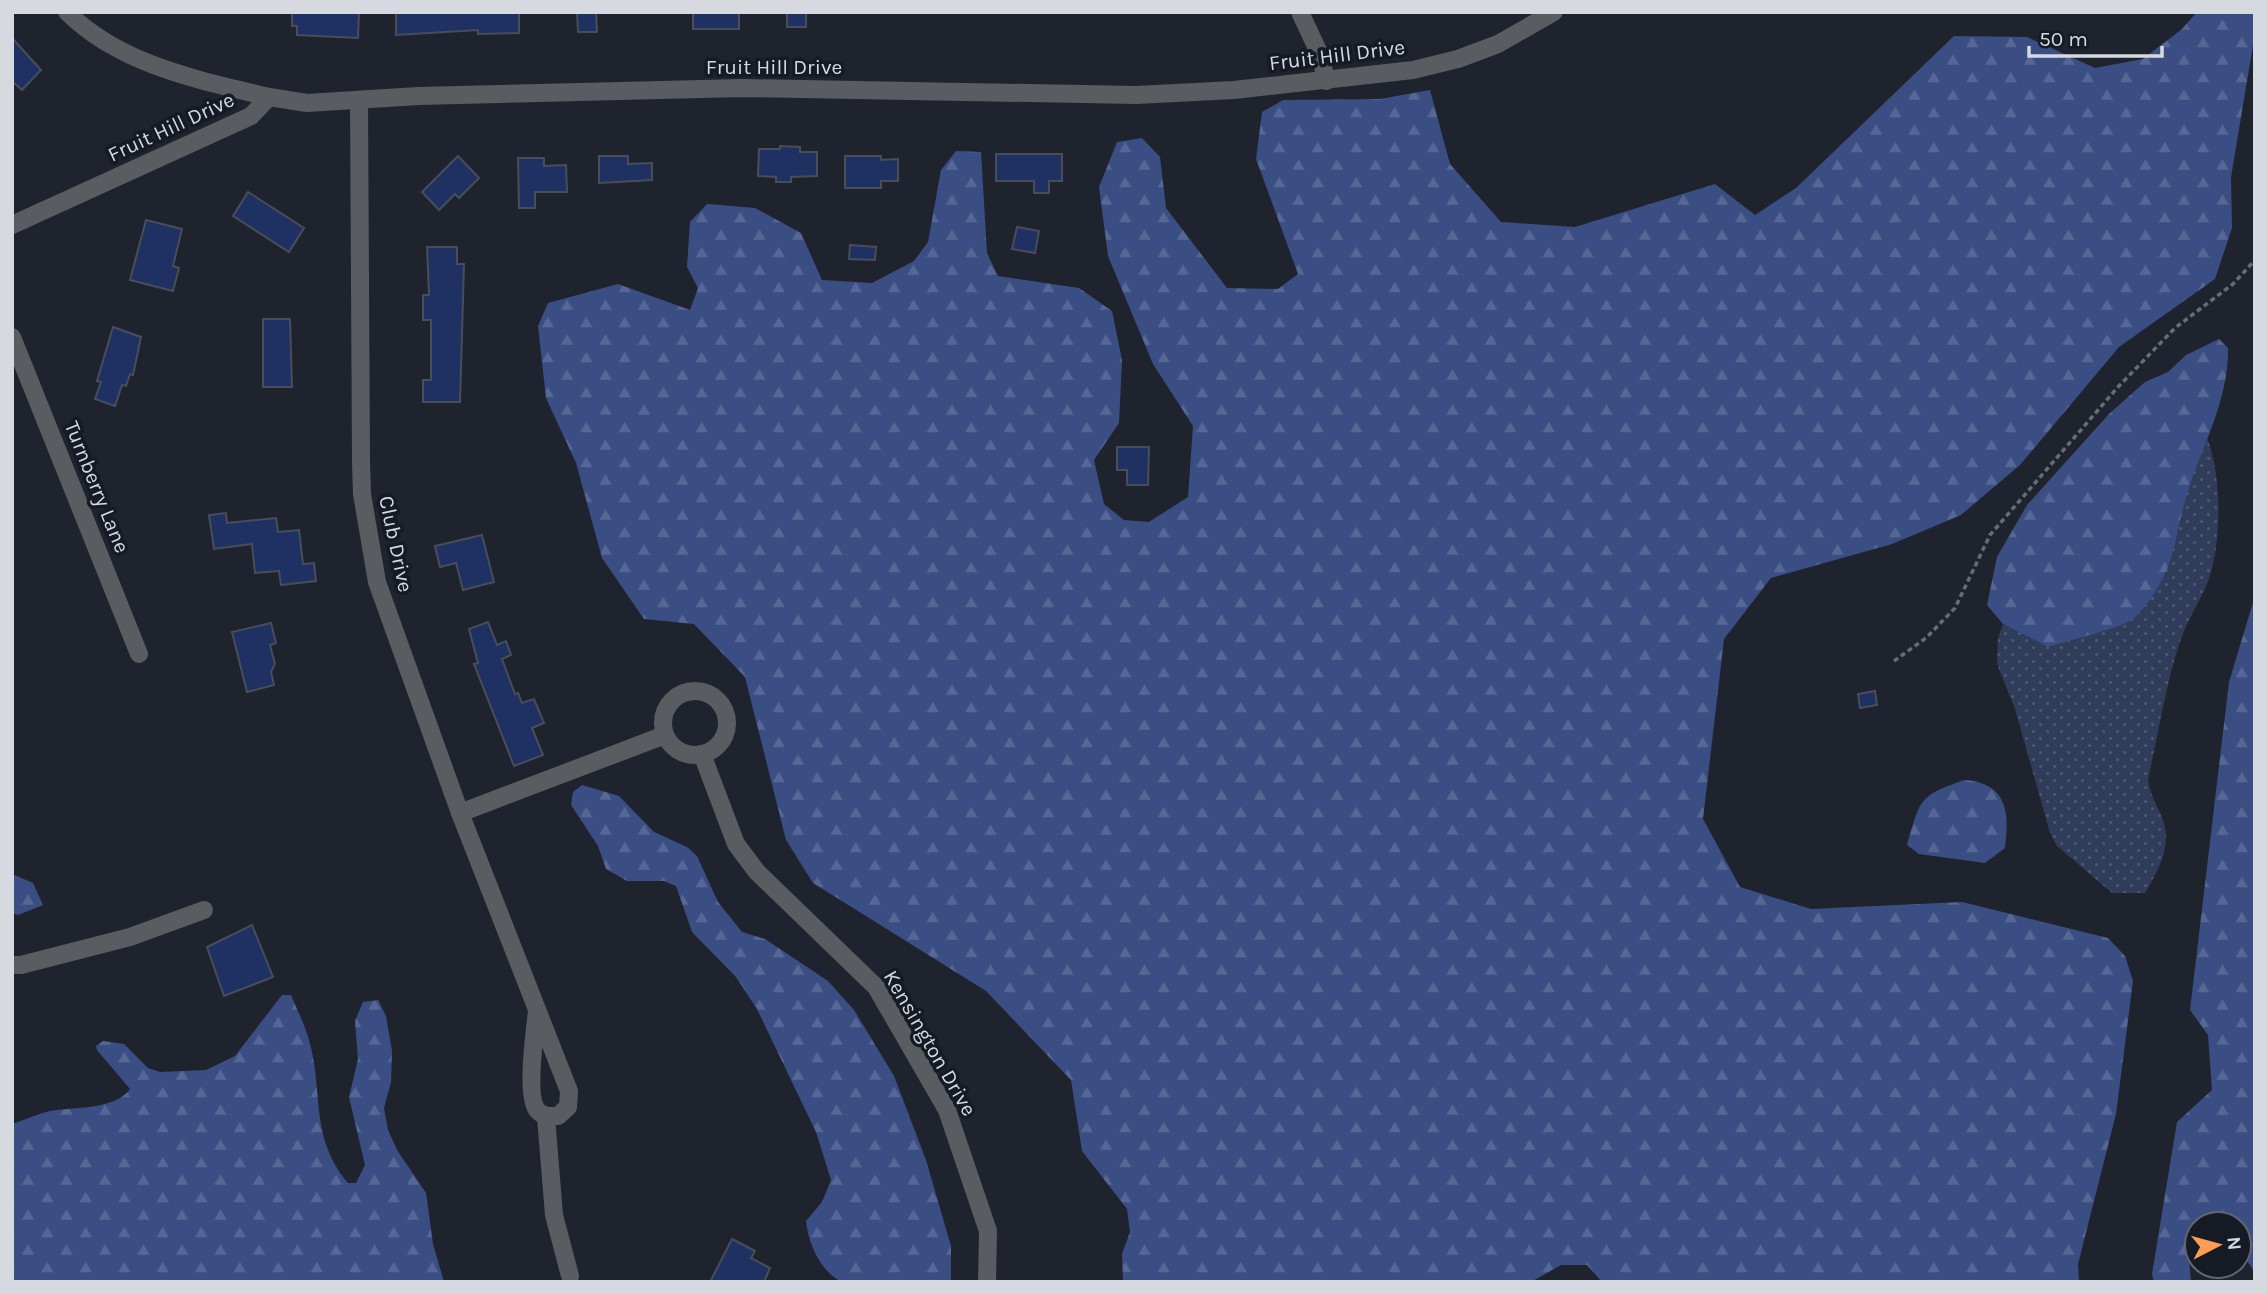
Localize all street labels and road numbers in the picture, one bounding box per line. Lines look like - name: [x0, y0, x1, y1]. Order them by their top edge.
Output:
- street label: Fruit Hill Drive: [1268, 35, 1406, 75]
- street label: Fruit Hill Drive: [706, 55, 842, 79]
- street label: Fruit Hill Drive: [104, 87, 238, 167]
- street label: Turnberry Lane: [60, 418, 134, 556]
- street label: Club Drive: [374, 494, 418, 594]
- street label: Kensington Drive: [879, 966, 981, 1120]

